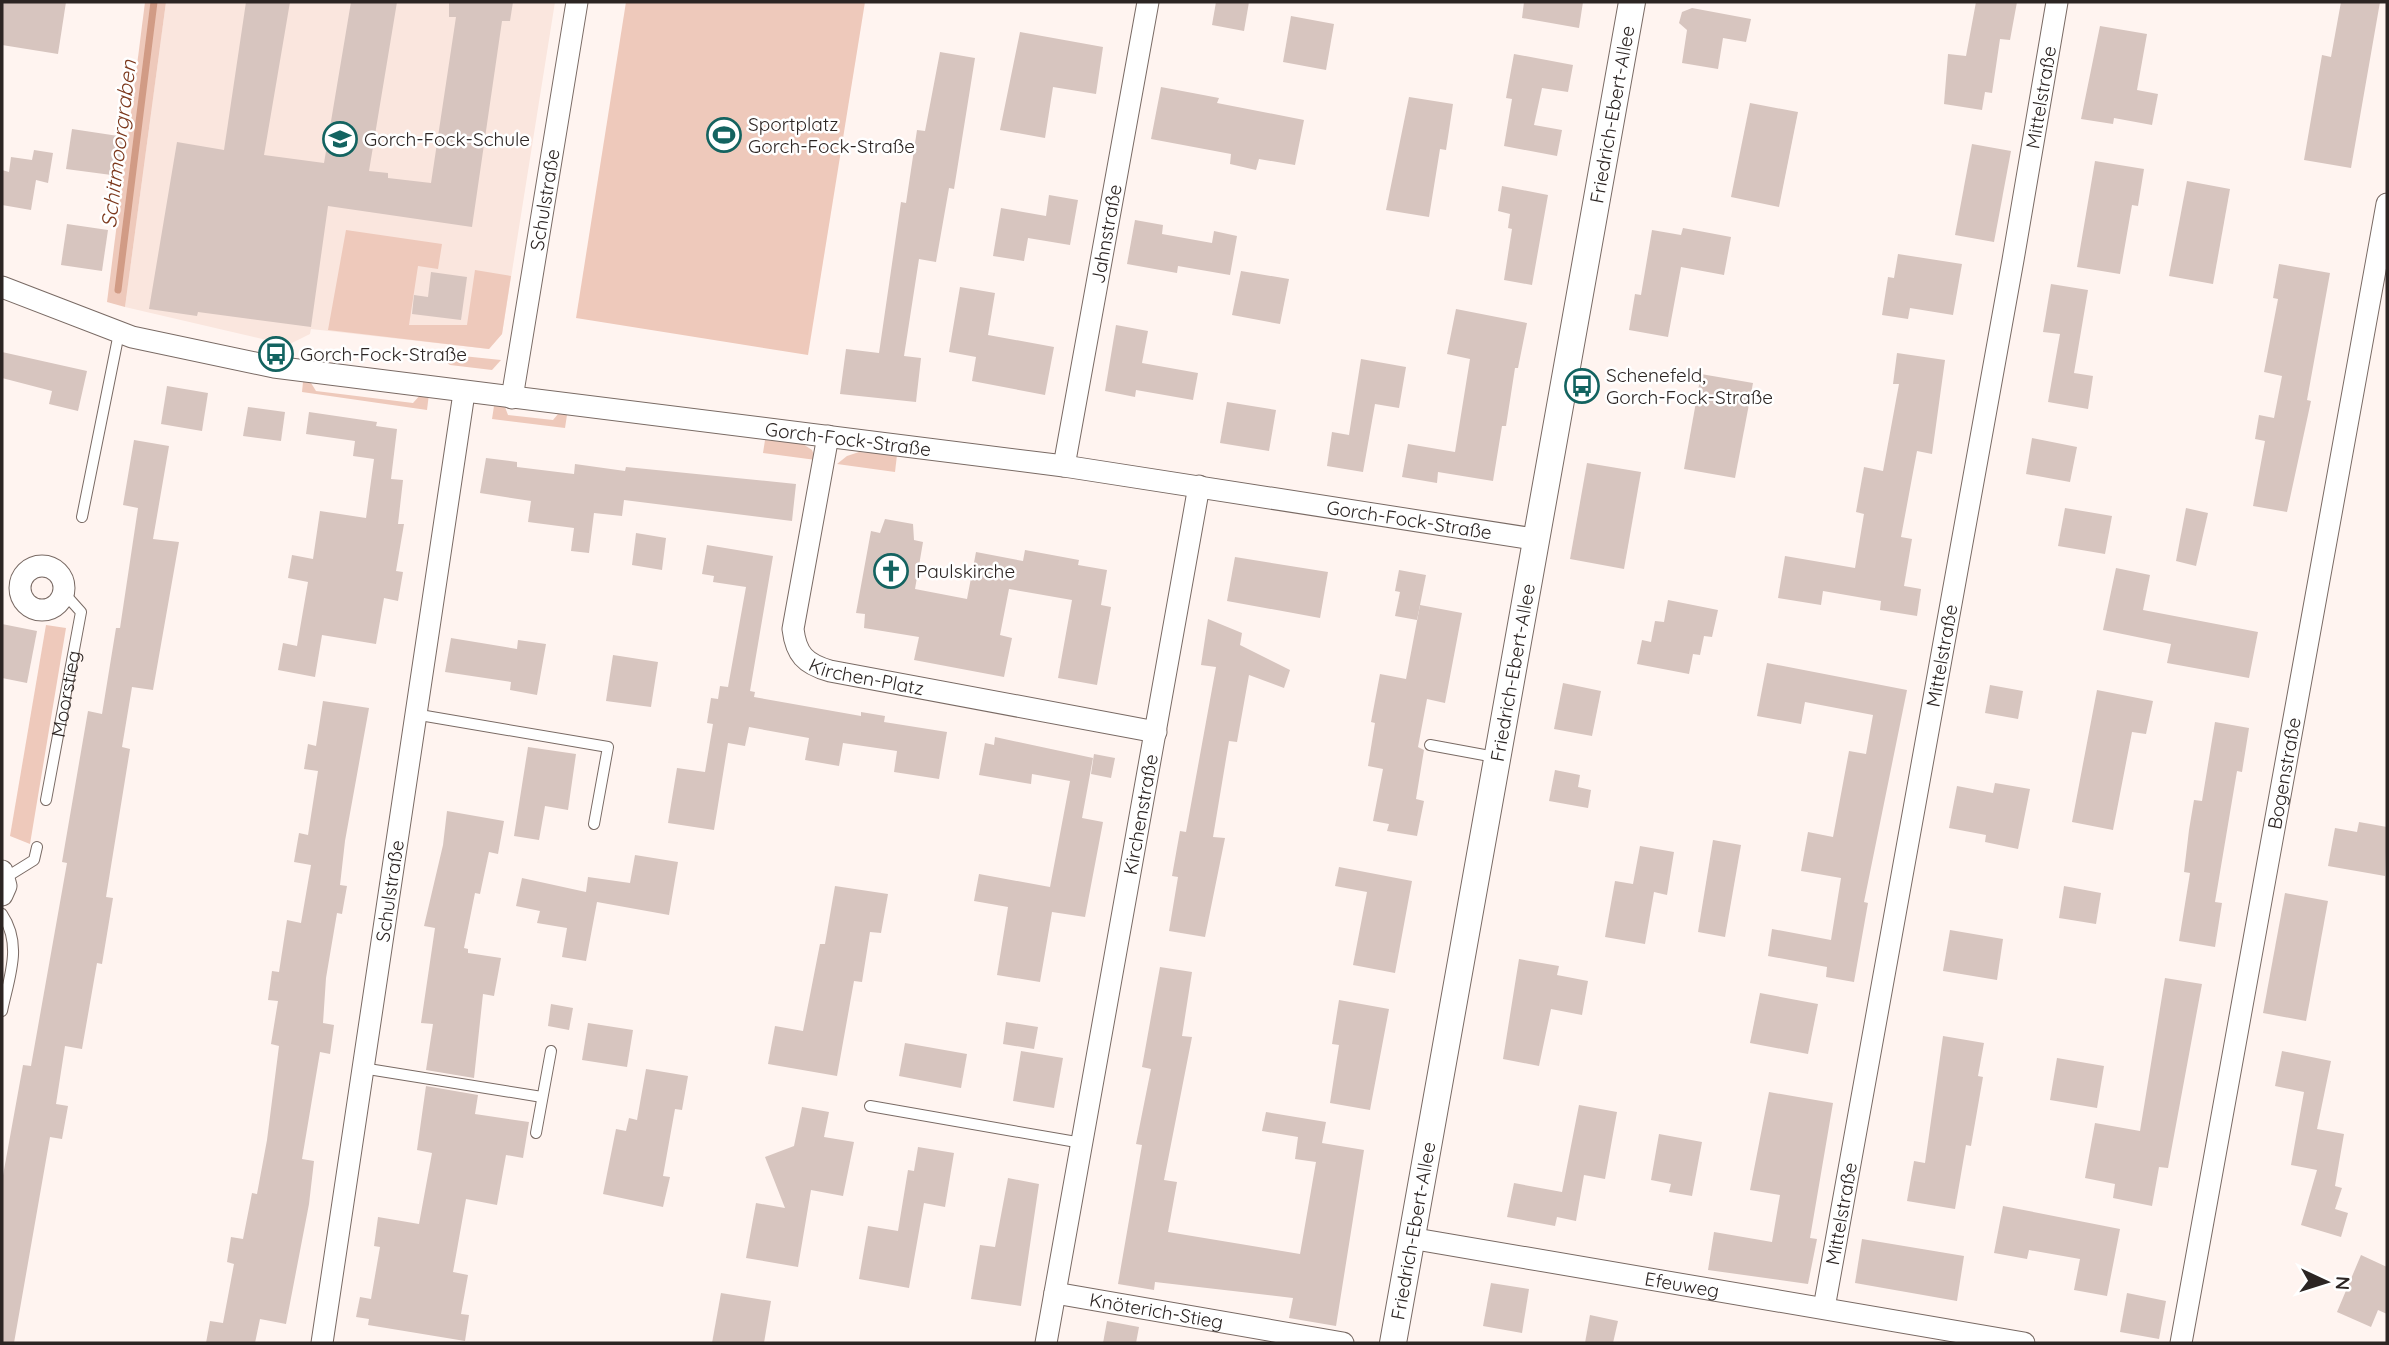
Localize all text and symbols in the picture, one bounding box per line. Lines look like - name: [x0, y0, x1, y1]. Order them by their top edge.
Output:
- street label: Friedrich-Ebert-Allee: [1584, 23, 1640, 205]
- street label: Mittelstraße: [2020, 44, 2061, 151]
- water label: Schitmoorgraben: [95, 58, 141, 229]
- place label: Sportplatz Gorch-Fock-Straße: [748, 112, 915, 158]
- sports icon: Sportplatz Gorch-Fock-Straße: [705, 116, 743, 154]
- school or university icon: Gorch-Fock-Schule: [321, 120, 359, 158]
- place label: Gorch-Fock-Schule: [364, 127, 530, 151]
- street label: Schulstraße: [524, 147, 565, 252]
- street label: Jahnstraße: [1085, 182, 1127, 285]
- bus stop icon: Gorch-Fock-Straße: [257, 335, 295, 373]
- place label: Gorch-Fock-Straße: [300, 342, 467, 366]
- place label: Schenefeld, Gorch-Fock-Straße: [1606, 363, 1773, 409]
- bus stop icon: Schenefeld, Gorch-Fock-Straße: [1563, 367, 1601, 405]
- street label: Gorch-Fock-Straße: [764, 417, 932, 461]
- street label: Gorch-Fock-Straße: [1325, 495, 1494, 544]
- church icon: Paulskirche: [872, 552, 910, 590]
- place label: Paulskirche: [916, 559, 1015, 583]
- street label: Friedrich-Ebert-Allee: [1485, 582, 1540, 763]
- street label: Mittelstraße: [1921, 602, 1963, 709]
- street label: Moorstieg: [46, 648, 86, 739]
- street label: Kirchen-Platz: [805, 652, 926, 700]
- street label: Bogenstraße: [2262, 715, 2306, 831]
- street label: Kirchenstraße: [1118, 752, 1163, 877]
- street label: Schulstraße: [370, 838, 409, 944]
- street label: Friedrich-Ebert-Allee: [1385, 1140, 1441, 1322]
- street label: Mittelstraße: [1820, 1160, 1862, 1267]
- north arrow: [2291, 1247, 2361, 1317]
- street label: Efeuweg: [1643, 1266, 1721, 1303]
- text: N: [2331, 1275, 2355, 1291]
- street label: Knöterich-Stieg: [1088, 1287, 1225, 1334]

